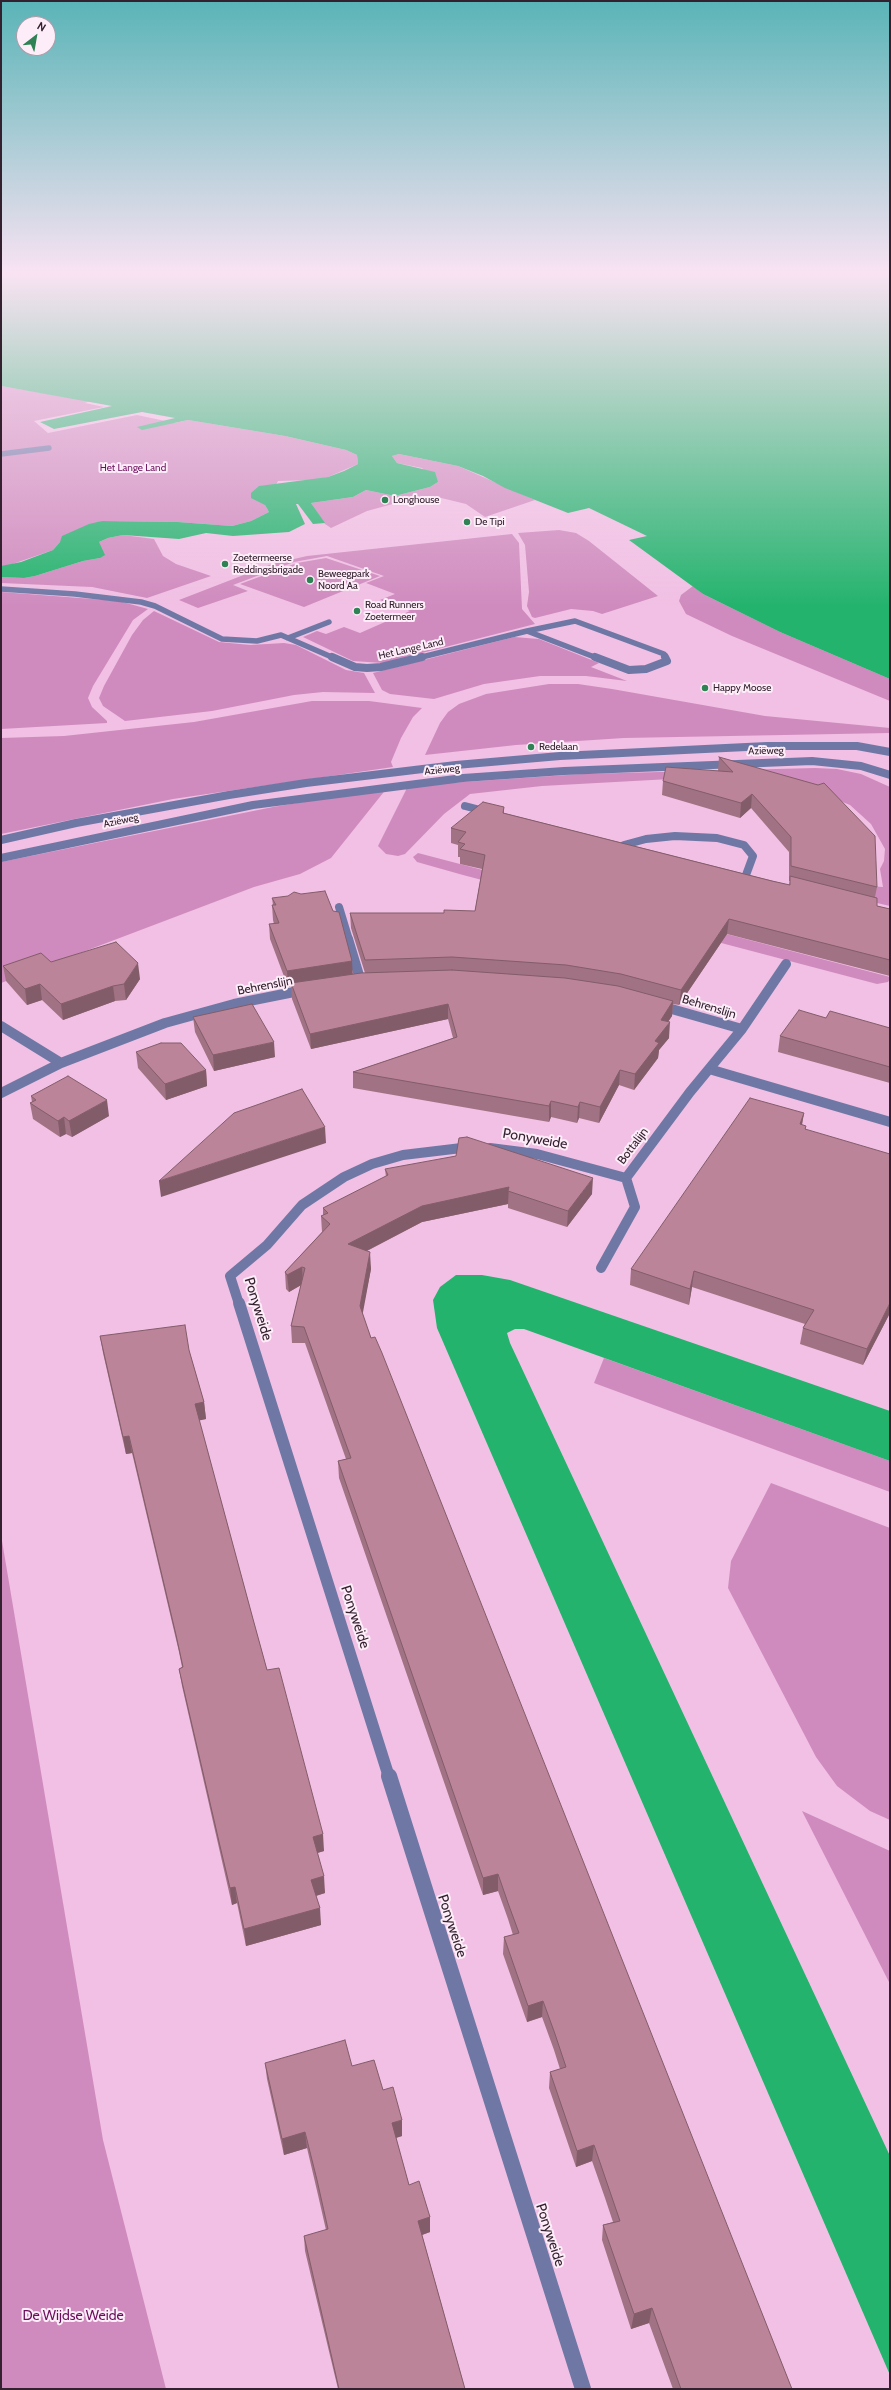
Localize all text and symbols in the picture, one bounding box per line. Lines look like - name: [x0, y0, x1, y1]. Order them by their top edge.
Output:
- north arrow: [16, 16, 56, 56]
- text: N: [35, 19, 49, 35]
- park label: Het Lange Land: [100, 462, 166, 474]
- place label: Longhouse: [393, 494, 439, 506]
- marker: Longhouse: [380, 495, 390, 505]
- place label: De Tipi: [475, 516, 505, 528]
- marker: De Tipi: [462, 517, 472, 527]
- place label: Zoetermeerse Reddingsbrigade: [233, 552, 303, 576]
- marker: Zoetermeerse Reddingsbrigade: [220, 559, 230, 569]
- place label: Beweegpark Noord Aa: [318, 568, 370, 592]
- marker: Beweegpark Noord Aa: [305, 575, 315, 585]
- place label: Road Runners Zoetermeer: [365, 599, 424, 622]
- marker: Road Runners Zoetermeer: [352, 606, 362, 616]
- street label: Het Lange Land: [377, 636, 445, 662]
- place label: Happy Moose: [713, 682, 771, 694]
- marker: Happy Moose: [700, 683, 710, 693]
- place label: Redelaan: [539, 741, 578, 753]
- marker: Redelaan: [526, 742, 536, 752]
- street label: Aziëweg: [748, 745, 784, 757]
- street label: Aziëweg: [424, 762, 460, 778]
- street label: Aziëweg: [102, 811, 140, 831]
- street label: Behrenslijn: [236, 974, 294, 998]
- street label: Behrenslijn: [680, 992, 738, 1022]
- street label: Ponyweide: [501, 1125, 569, 1153]
- street label: Bottalijn: [615, 1125, 651, 1167]
- street label: Ponyweide: [240, 1275, 276, 1343]
- street label: Ponyweide: [337, 1583, 373, 1651]
- street label: Ponyweide: [434, 1892, 470, 1960]
- street label: Ponyweide: [532, 2201, 568, 2269]
- park label: De Wijdse Weide: [22, 2308, 124, 2324]

